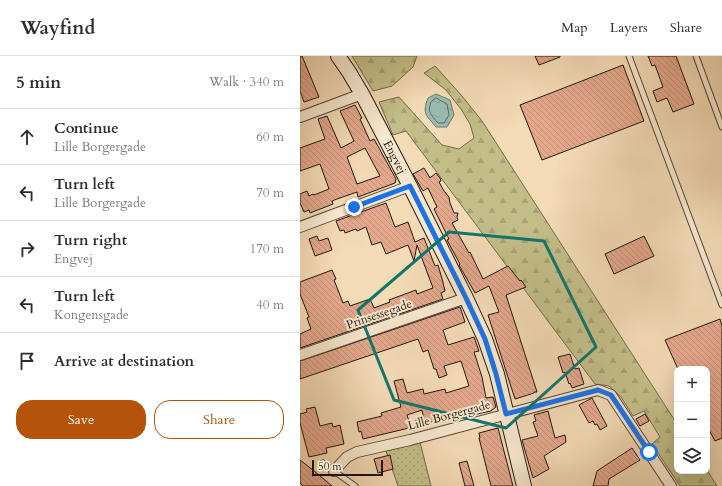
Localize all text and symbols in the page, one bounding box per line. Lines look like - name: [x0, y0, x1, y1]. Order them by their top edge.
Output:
- text: Wayfind: [20, 15, 95, 41]
- text: Map: [561, 18, 588, 37]
- text: Layers: [610, 18, 648, 37]
- text: Share: [670, 18, 702, 37]
- text: 5 min: [16, 71, 61, 94]
- text: Walk · 340 m: [209, 73, 284, 91]
- text: Continue: [54, 118, 119, 138]
- icon: ahead: [16, 126, 38, 148]
- text: 60 m: [256, 128, 284, 146]
- street label: Engvej: [379, 137, 410, 177]
- text: Lille Borgergade: [54, 138, 146, 156]
- text: Turn left: [54, 174, 115, 194]
- icon: left: [16, 182, 38, 204]
- text: 70 m: [256, 184, 284, 202]
- text: Lille Borgergade: [54, 194, 146, 212]
- route end: [345, 198, 363, 216]
- text: Turn right: [54, 230, 127, 250]
- icon: right: [16, 238, 38, 260]
- text: 170 m: [250, 240, 284, 258]
- text: Engvej: [54, 250, 93, 268]
- text: Turn left: [54, 286, 115, 306]
- icon: left: [16, 294, 38, 316]
- street label: Prinsessegade: [344, 295, 414, 333]
- text: 40 m: [256, 296, 284, 314]
- text: Kongensgade: [54, 306, 129, 324]
- icon: arrive: [16, 350, 38, 372]
- text: Arrive at destination: [54, 351, 194, 371]
- map controls: [674, 366, 710, 474]
- button: +: [674, 366, 710, 402]
- street label: Lille Borgergade: [406, 396, 492, 434]
- button: Save: [16, 400, 146, 439]
- button: Share: [154, 400, 284, 439]
- button: −: [674, 402, 710, 438]
- button: layers: [674, 438, 710, 474]
- route start: [640, 443, 658, 461]
- scale bar: [312, 458, 383, 477]
- text: 50 m: [318, 459, 342, 474]

